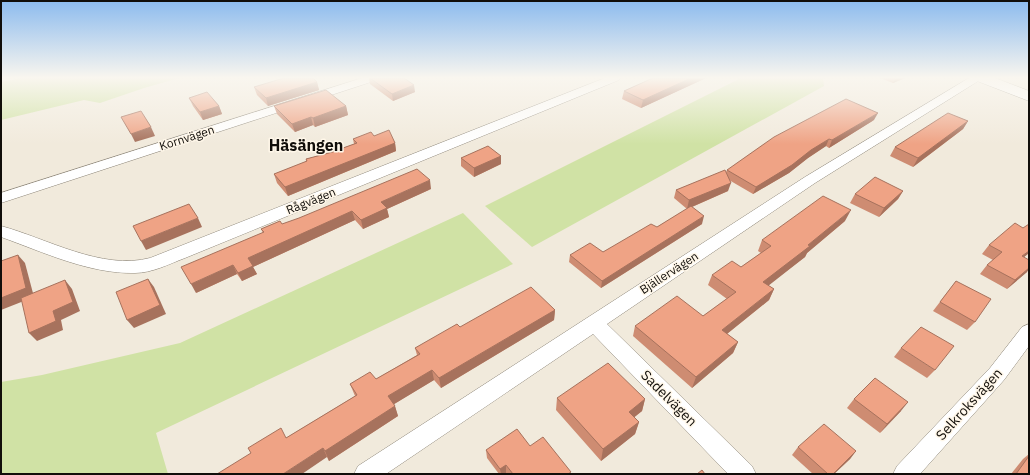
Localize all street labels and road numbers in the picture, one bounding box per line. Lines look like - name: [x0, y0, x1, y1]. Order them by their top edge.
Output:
- street label: Kornvägen: [157, 122, 216, 153]
- street label: Rågvägen: [284, 184, 338, 217]
- street label: Bjällervägen: [637, 248, 701, 297]
- street label: Selkroksvägen: [932, 364, 1006, 444]
- street label: Sadelvägen: [637, 366, 701, 430]

